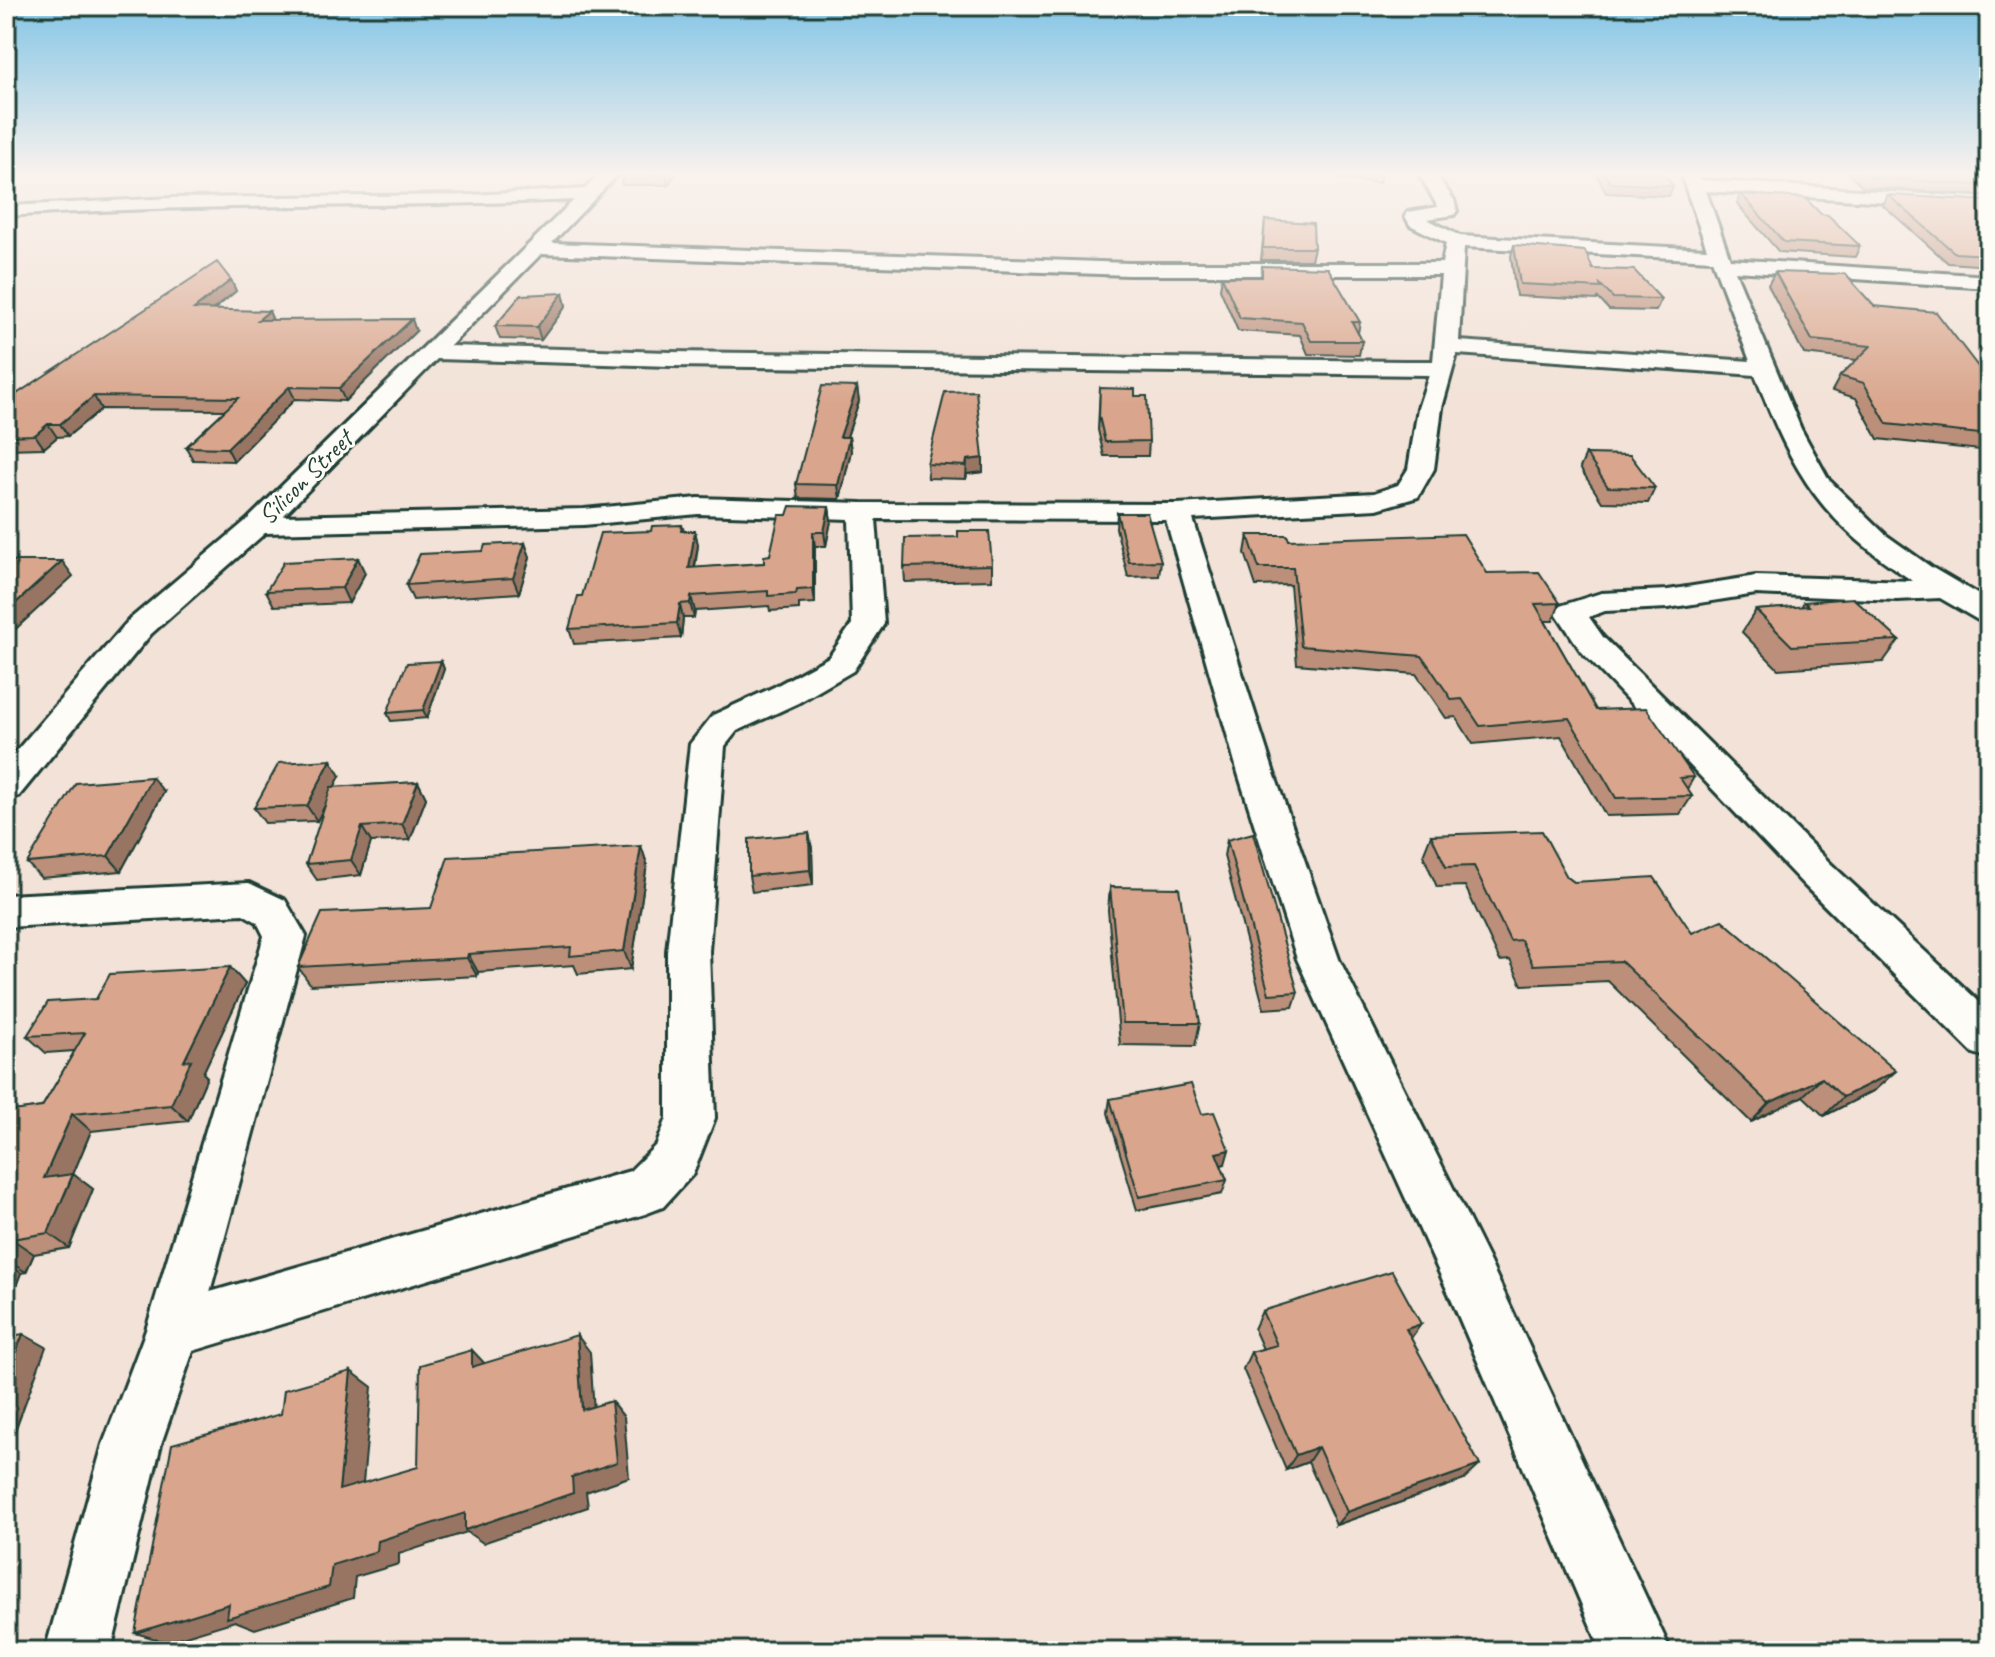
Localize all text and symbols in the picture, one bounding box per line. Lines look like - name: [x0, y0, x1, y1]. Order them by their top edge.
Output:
- street label: Silicon Street: [251, 421, 362, 532]

